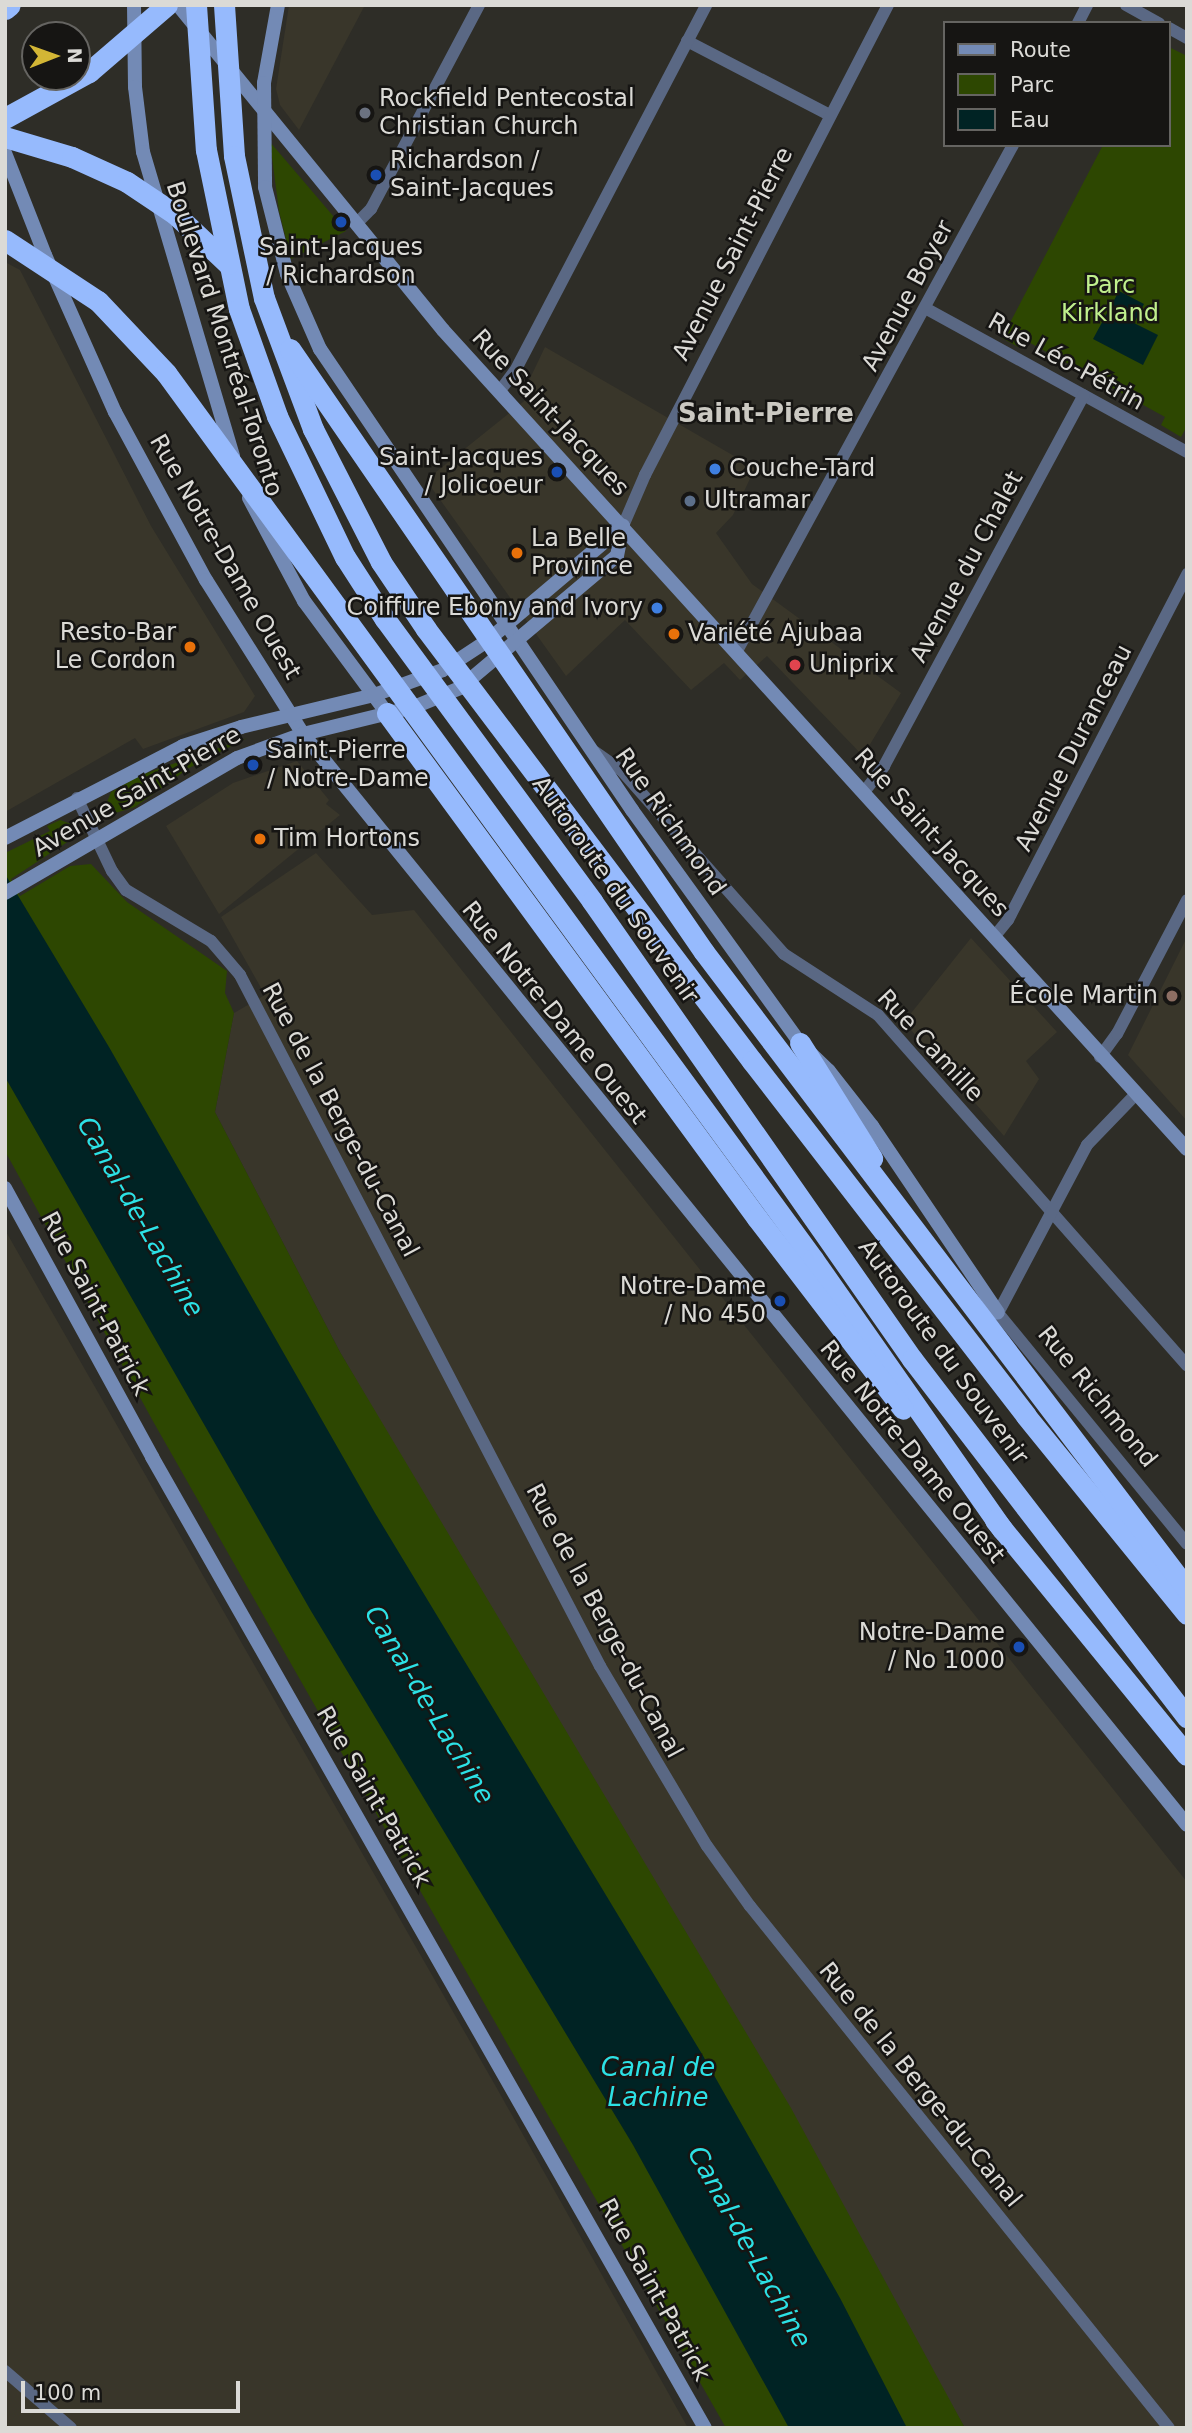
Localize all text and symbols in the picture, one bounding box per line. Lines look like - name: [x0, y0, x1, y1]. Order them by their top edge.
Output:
- north arrow: [21, 21, 91, 91]
- legend: [944, 21, 1171, 147]
- text: Route: [1010, 38, 1071, 62]
- text: N: [64, 48, 86, 64]
- text: Parc: [1010, 73, 1054, 97]
- place label: Rockfield Pentecostal Christian Church: [379, 85, 635, 141]
- marker: Rockfield Pentecostal Christian Church: [357, 105, 373, 121]
- text: Eau: [1010, 108, 1049, 132]
- street label: Avenue Saint-Pierre: [667, 142, 799, 366]
- place label: Richardson / Saint-Jacques: [390, 147, 554, 203]
- marker: Richardson / Saint-Jacques: [368, 167, 384, 183]
- street label: Boulevard Montréal-Toronto: [159, 178, 289, 500]
- marker: Saint-Jacques / Richardson: [333, 214, 349, 230]
- street label: Avenue Boyer: [856, 216, 960, 376]
- place label: Saint-Jacques / Richardson: [259, 234, 423, 290]
- park label: Parc Kirkland: [1061, 272, 1159, 328]
- street label: Rue Léo-Pétrin: [983, 307, 1149, 417]
- street label: Rue Saint-Jacques: [465, 324, 635, 502]
- district label: Saint-Pierre: [678, 398, 854, 430]
- street label: Rue Notre-Dame Ouest: [143, 430, 307, 684]
- place label: Saint-Jacques / Jolicoeur: [379, 444, 543, 500]
- place label: Couche-Tard: [729, 455, 875, 483]
- marker: Couche-Tard: [707, 461, 723, 477]
- marker: Saint-Jacques / Jolicoeur: [549, 464, 565, 480]
- street label: Avenue du Chalet: [904, 466, 1030, 668]
- place label: Ultramar: [704, 487, 810, 515]
- marker: Ultramar: [682, 493, 698, 509]
- place label: La Belle Province: [531, 525, 633, 581]
- marker: La Belle Province: [509, 545, 525, 561]
- place label: Coiffure Ebony and Ivory: [346, 594, 643, 622]
- marker: Coiffure Ebony and Ivory: [649, 600, 665, 616]
- place label: Resto-Bar Le Cordon: [55, 619, 176, 675]
- place label: Variété Ajubaa: [688, 620, 863, 648]
- marker: Variété Ajubaa: [666, 626, 682, 642]
- marker: Resto-Bar Le Cordon: [182, 639, 198, 655]
- street label: Avenue Duranceau: [1009, 640, 1139, 856]
- place label: Uniprix: [809, 651, 894, 679]
- marker: Uniprix: [787, 657, 803, 673]
- street label: Avenue Saint-Pierre: [28, 721, 246, 863]
- place label: Saint-Pierre / Notre-Dame: [267, 737, 429, 793]
- street label: Rue Richmond: [608, 743, 732, 901]
- street label: Rue Saint-Jacques: [848, 743, 1014, 923]
- marker: Saint-Pierre / Notre-Dame: [245, 757, 261, 773]
- street label: Autoroute du Souvenir: [526, 771, 704, 1009]
- place label: Tim Hortons: [274, 825, 420, 853]
- marker: Tim Hortons: [252, 831, 268, 847]
- street label: Rue Notre-Dame Ouest: [455, 896, 653, 1130]
- street label: Rue de la Berge-du-Canal: [255, 978, 425, 1262]
- place label: École Martin: [1009, 982, 1158, 1010]
- street label: Rue Camille: [871, 984, 989, 1108]
- marker: École Martin: [1164, 988, 1180, 1004]
- water label: Canal-de-Lachine: [70, 1111, 210, 1323]
- street label: Rue Saint-Patrick: [34, 1207, 156, 1401]
- street label: Autoroute du Souvenir: [852, 1234, 1034, 1470]
- place label: Notre-Dame / No 450: [620, 1273, 766, 1329]
- marker: Notre-Dame / No 450: [772, 1293, 788, 1309]
- street label: Rue Richmond: [1031, 1321, 1163, 1473]
- street label: Rue Notre-Dame Ouest: [813, 1335, 1011, 1569]
- street label: Rue de la Berge-du-Canal: [519, 1479, 689, 1763]
- water label: Canal-de-Lachine: [357, 1600, 501, 1810]
- place label: Notre-Dame / No 1000: [859, 1619, 1005, 1675]
- marker: Notre-Dame / No 1000: [1011, 1639, 1027, 1655]
- street label: Rue Saint-Patrick: [309, 1701, 437, 1893]
- street label: Rue de la Berge-du-Canal: [812, 1957, 1028, 2213]
- water label: Canal de Lachine: [601, 2052, 715, 2114]
- water label: Canal-de-Lachine: [681, 2141, 817, 2353]
- street label: Rue Saint-Patrick: [592, 2194, 716, 2386]
- scale bar: [24, 2366, 243, 2410]
- text: 100 m: [34, 2381, 101, 2405]

